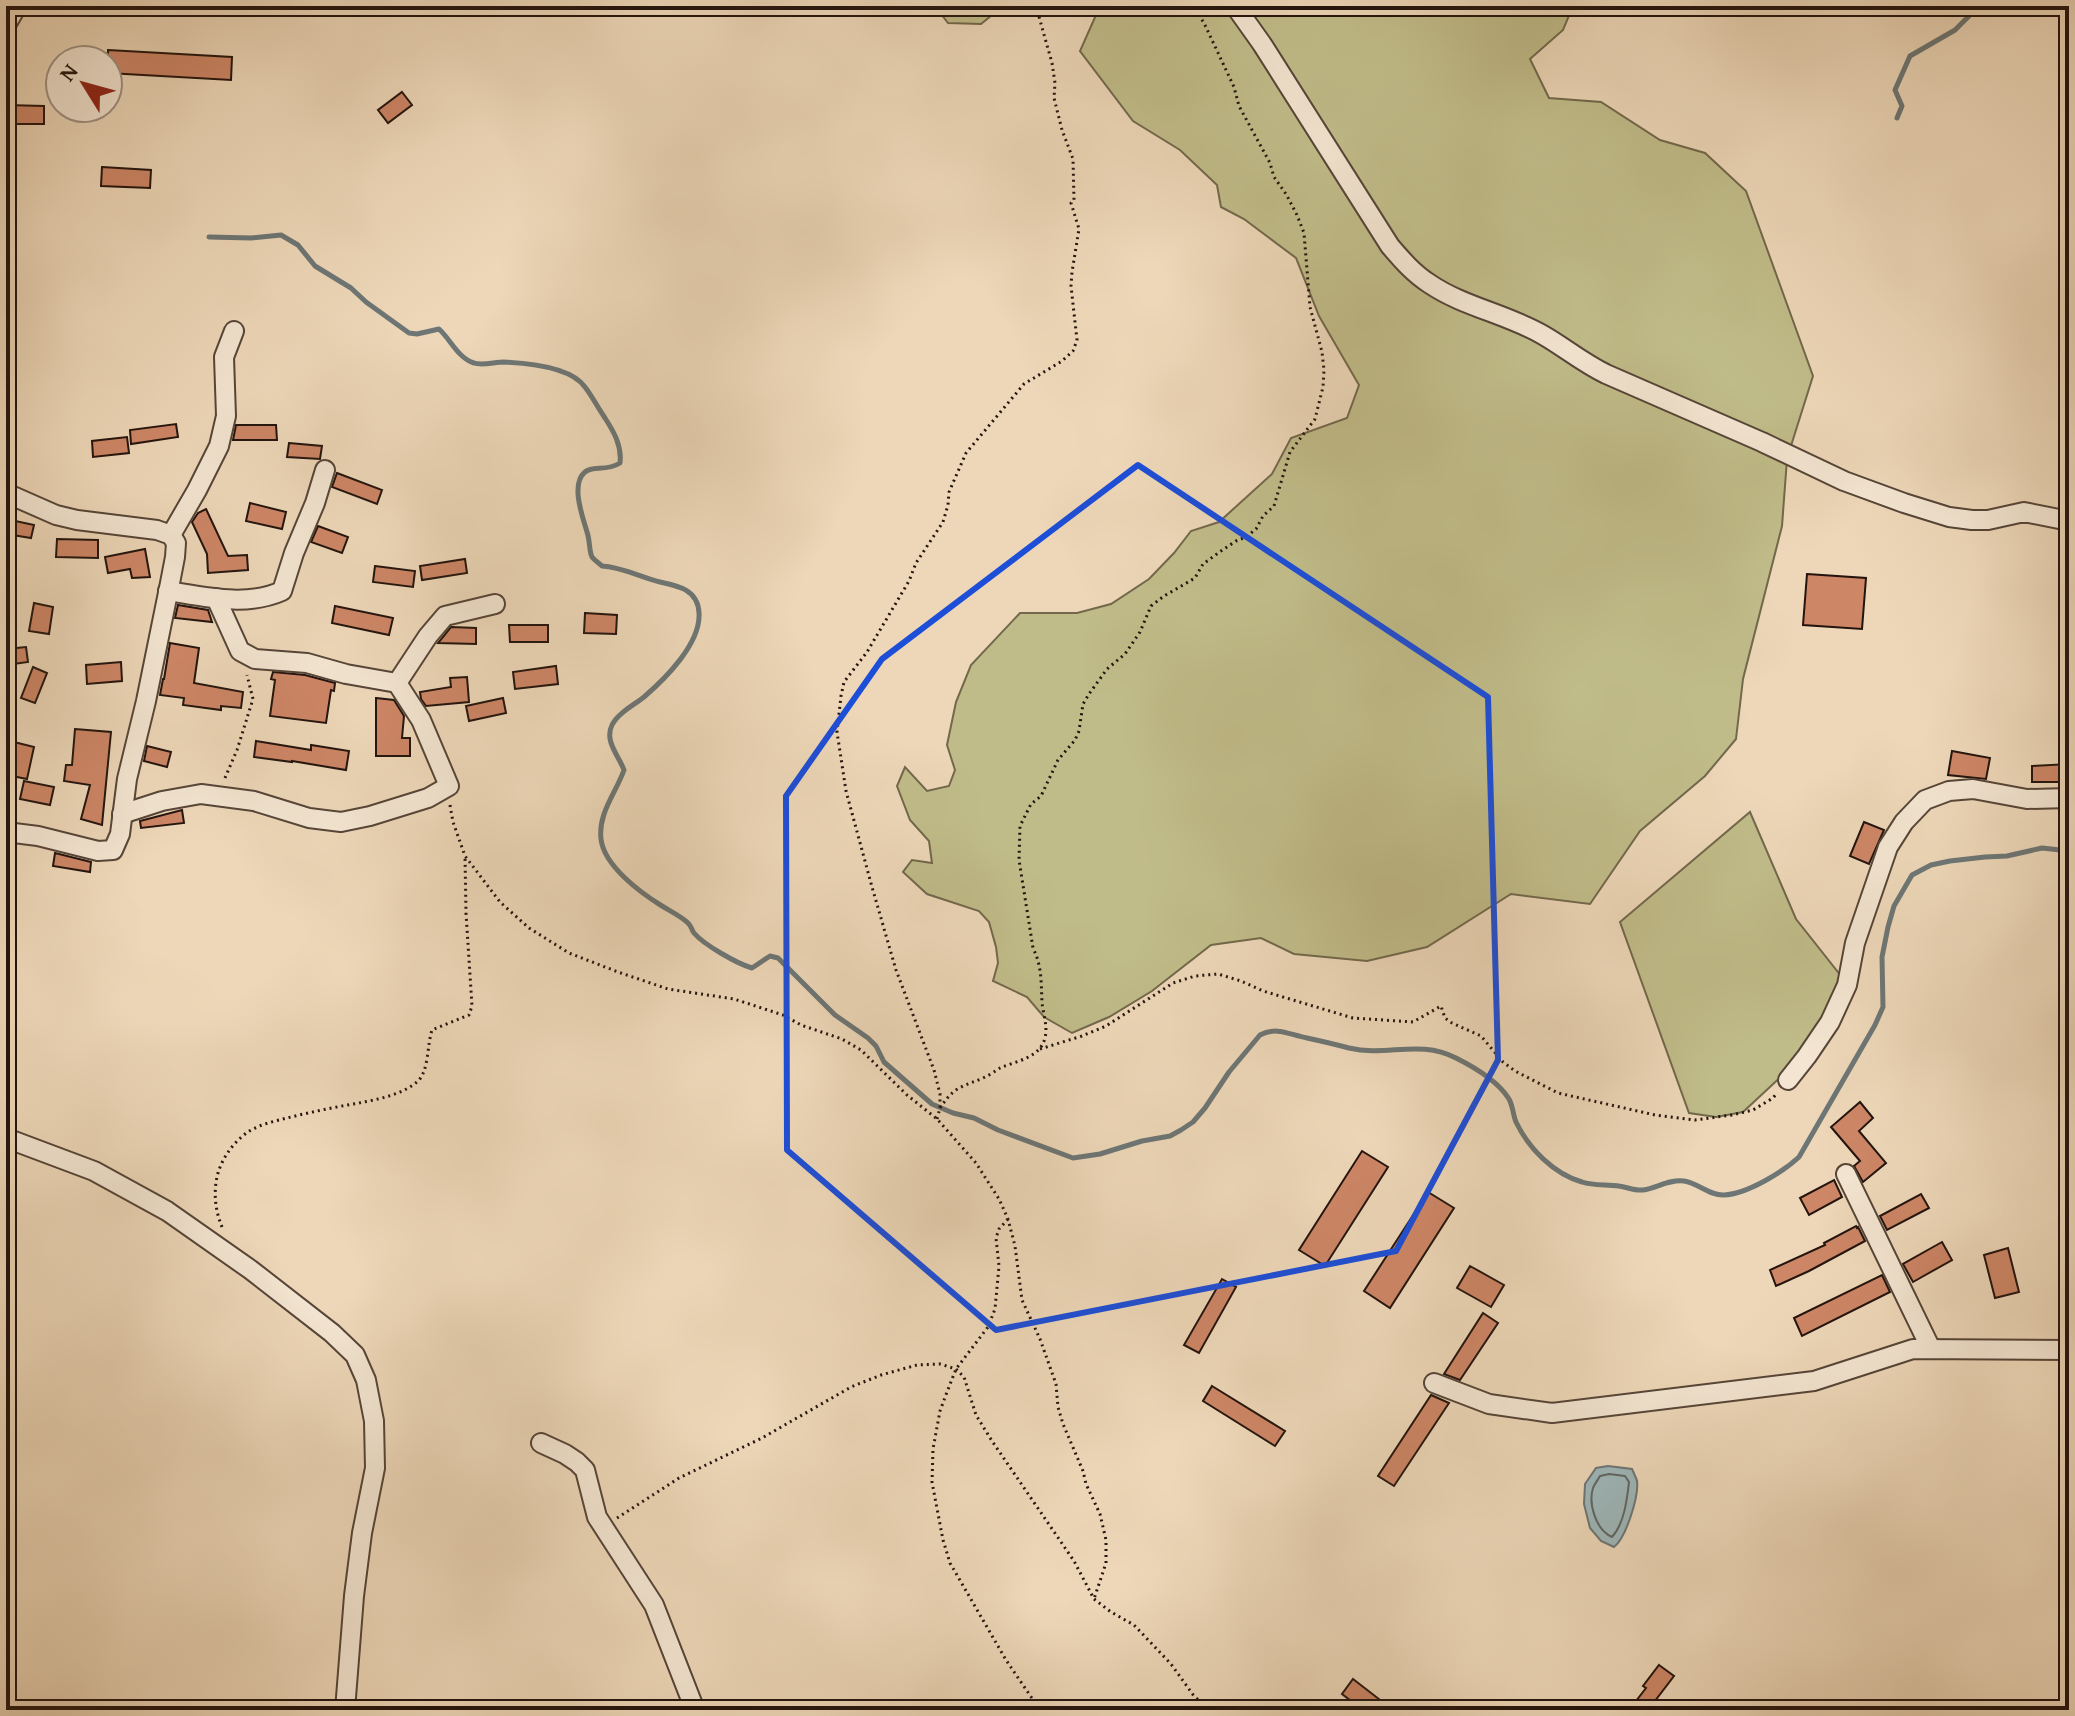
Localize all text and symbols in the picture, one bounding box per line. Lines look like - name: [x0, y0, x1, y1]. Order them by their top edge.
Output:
- north arrow: [44, 44, 124, 124]
- text: N: [51, 56, 85, 87]

